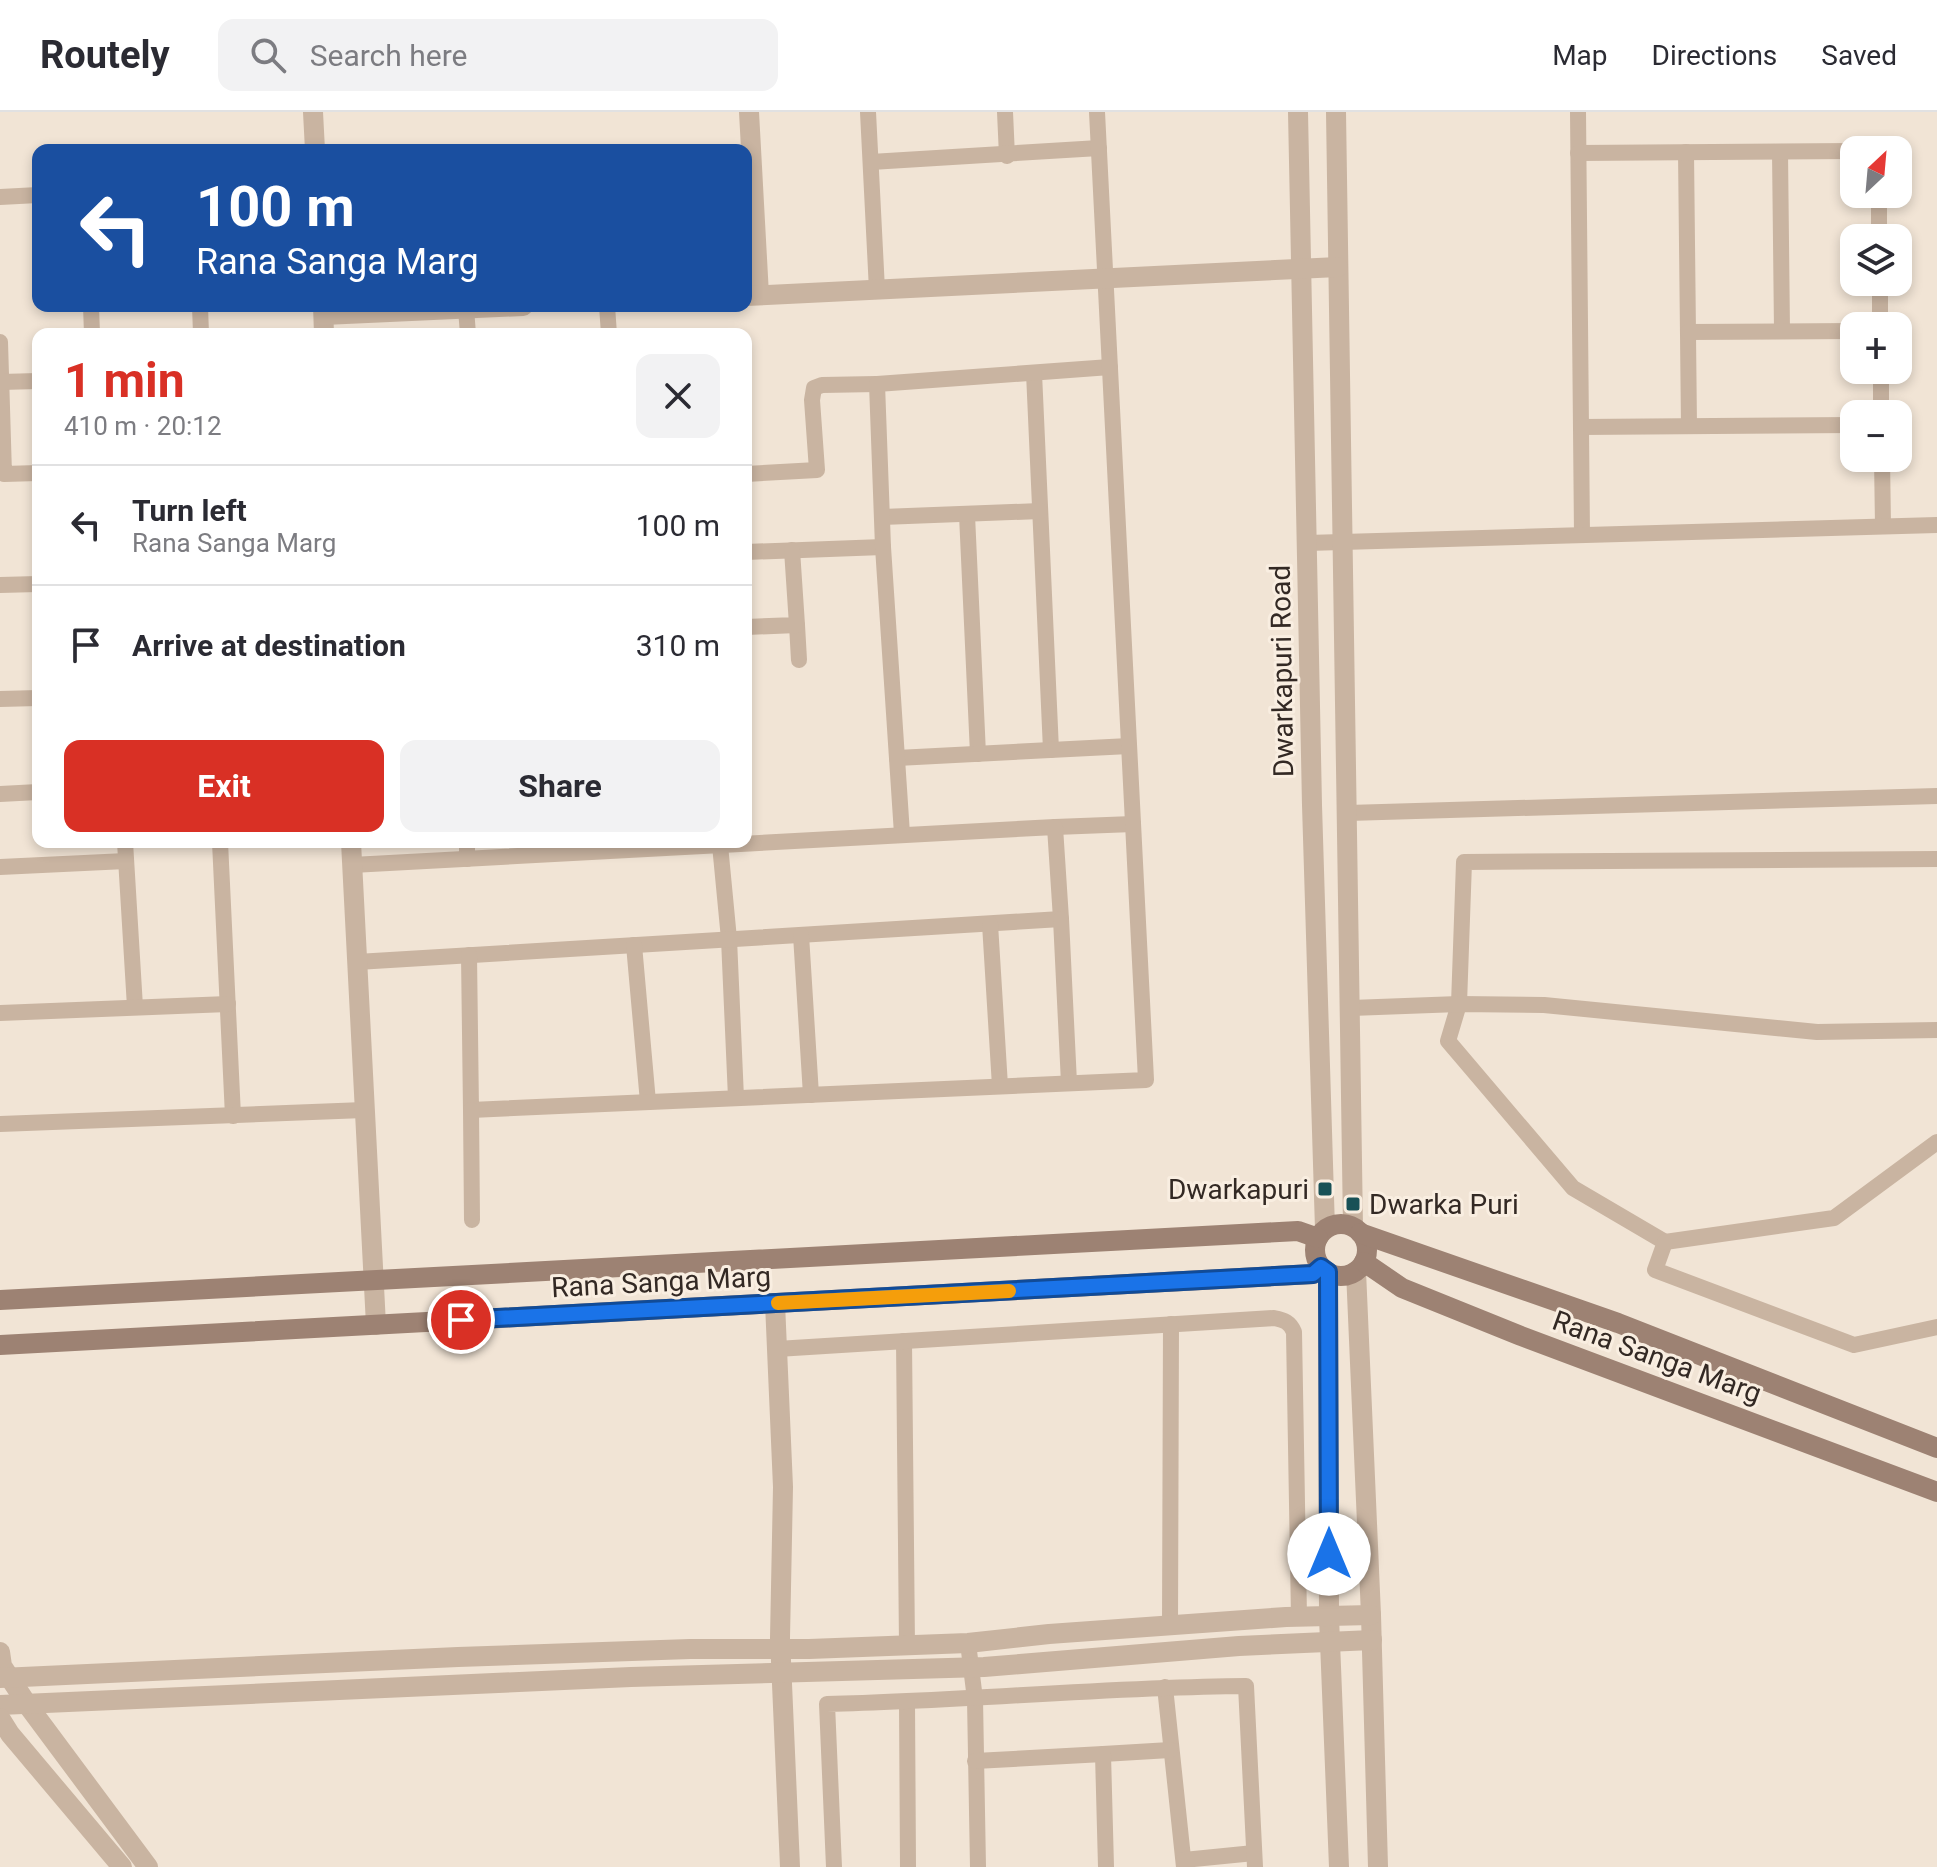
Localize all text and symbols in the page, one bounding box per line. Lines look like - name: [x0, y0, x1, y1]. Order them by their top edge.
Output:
- search box: [218, 19, 778, 91]
- text: Routely: [40, 33, 170, 77]
- icon: search: [246, 33, 290, 77]
- text: Search here: [310, 38, 467, 73]
- text: Map: [1552, 39, 1608, 72]
- text: Directions: [1652, 39, 1777, 72]
- text: Saved: [1821, 39, 1897, 72]
- north arrow: [1840, 136, 1912, 208]
- map controls: [1840, 136, 1912, 472]
- text: 100 m: [196, 174, 355, 240]
- icon: left: [64, 176, 168, 280]
- button: layers: [1840, 224, 1912, 296]
- text: Rana Sanga Marg: [196, 241, 479, 283]
- button: +: [1840, 312, 1912, 384]
- text: 1 min: [64, 352, 185, 409]
- button: close: [636, 354, 720, 438]
- button: −: [1840, 400, 1912, 472]
- text: 410 m · 20:12: [64, 411, 222, 441]
- text: Turn left: [132, 493, 247, 528]
- icon: left: [64, 503, 108, 547]
- text: 100 m: [636, 508, 720, 543]
- text: Rana Sanga Marg: [132, 528, 336, 558]
- street label: Dwarkapuri Road: [1264, 565, 1300, 777]
- icon: arrive: [64, 623, 108, 667]
- text: Arrive at destination: [132, 628, 406, 663]
- text: 310 m: [636, 628, 720, 663]
- button: Exit: [64, 740, 384, 832]
- button: Share: [400, 740, 720, 832]
- place label: Dwarkapuri: [1168, 1173, 1309, 1206]
- marker: Dwarkapuri: [1316, 1180, 1334, 1198]
- place label: Dwarka Puri: [1369, 1188, 1519, 1221]
- marker: Dwarka Puri: [1344, 1195, 1362, 1213]
- street label: Rana Sanga Marg: [550, 1260, 772, 1304]
- pin: [427, 1286, 495, 1354]
- icon: arrive: [439, 1298, 483, 1342]
- street label: Rana Sanga Marg: [1548, 1304, 1766, 1410]
- position arrow: [1287, 1512, 1371, 1596]

